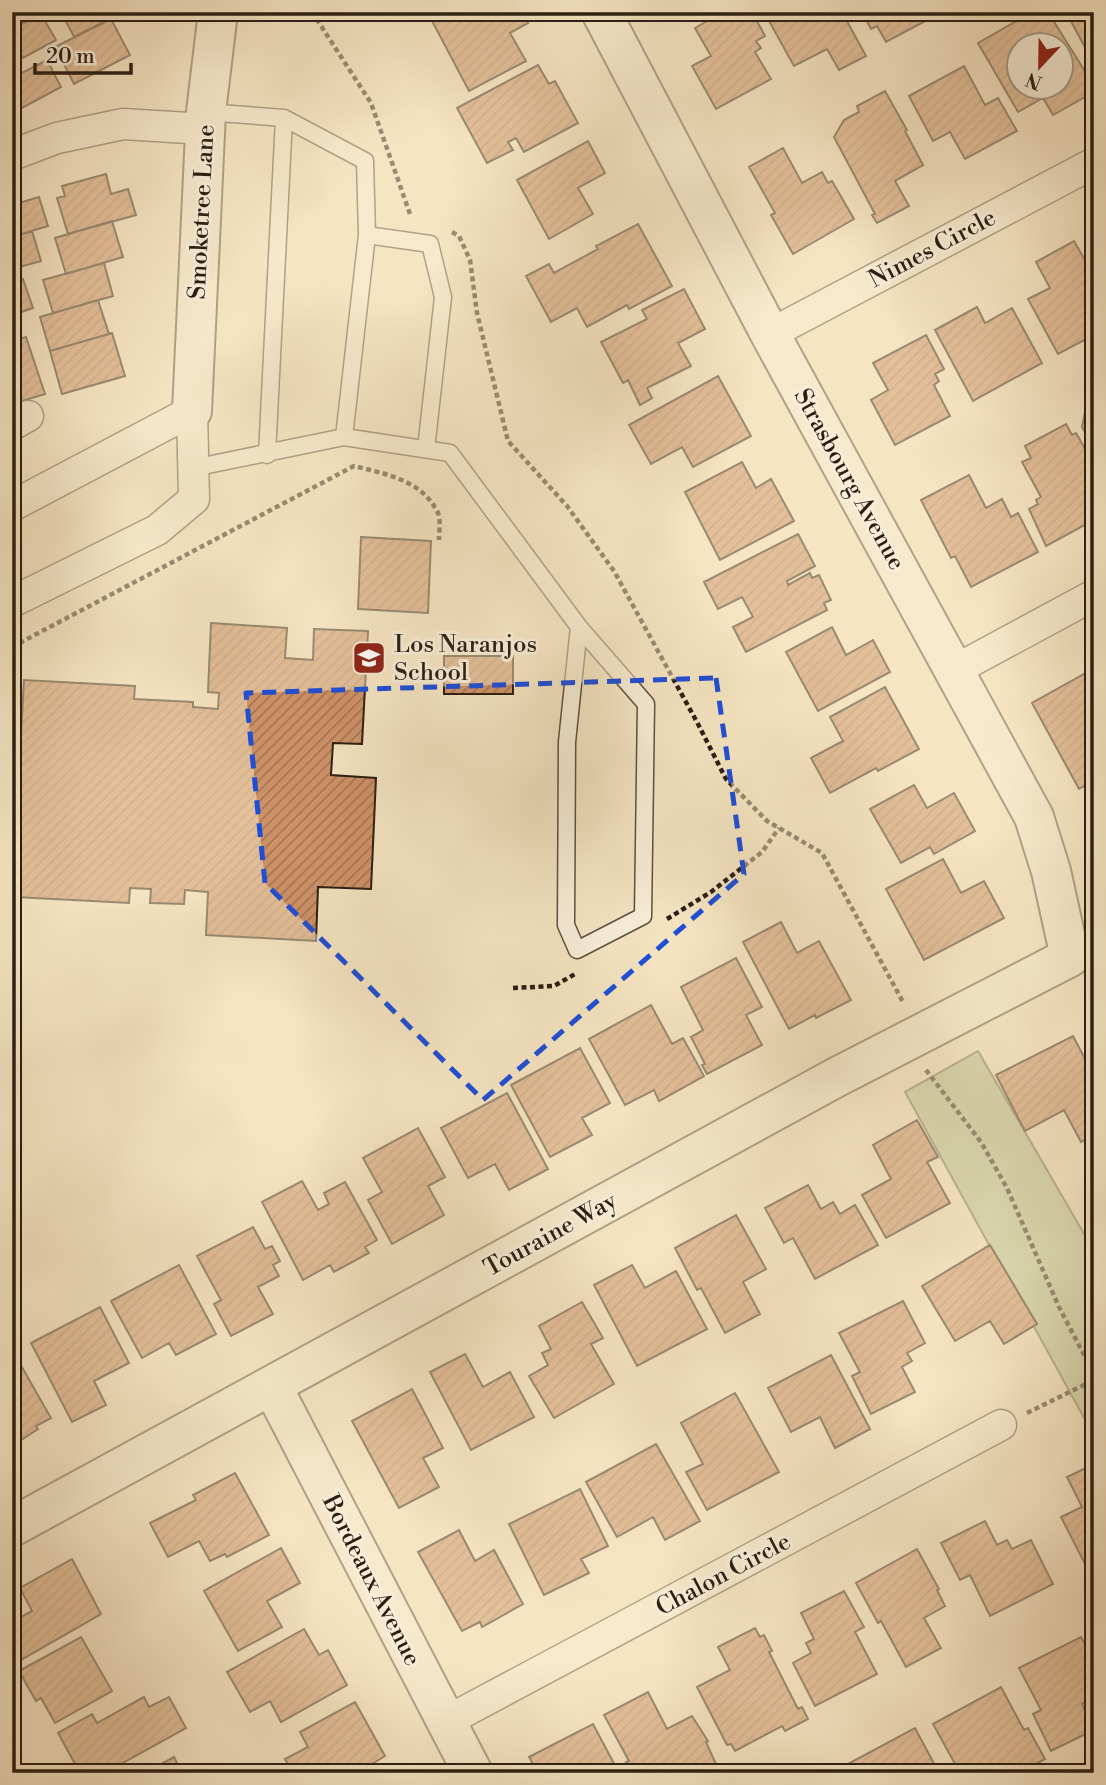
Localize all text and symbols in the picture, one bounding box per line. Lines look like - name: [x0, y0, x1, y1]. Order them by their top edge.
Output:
- scale bar: [35, 32, 131, 76]
- north arrow: [1004, 32, 1074, 102]
- text: 20 m: [46, 44, 95, 70]
- text: N: [1023, 67, 1045, 95]
- street label: Smoketree Lane: [182, 124, 222, 300]
- street label: Nimes Circle: [864, 203, 1001, 295]
- street label: Strasbourg Avenue: [787, 384, 911, 575]
- place label: Los Naranjos School: [394, 630, 537, 688]
- school or university icon: Los Naranjos School: [350, 639, 388, 677]
- street label: Touraine Way: [479, 1186, 623, 1284]
- street label: Bordeaux Avenue: [315, 1489, 427, 1671]
- street label: Chalon Circle: [651, 1527, 796, 1623]

